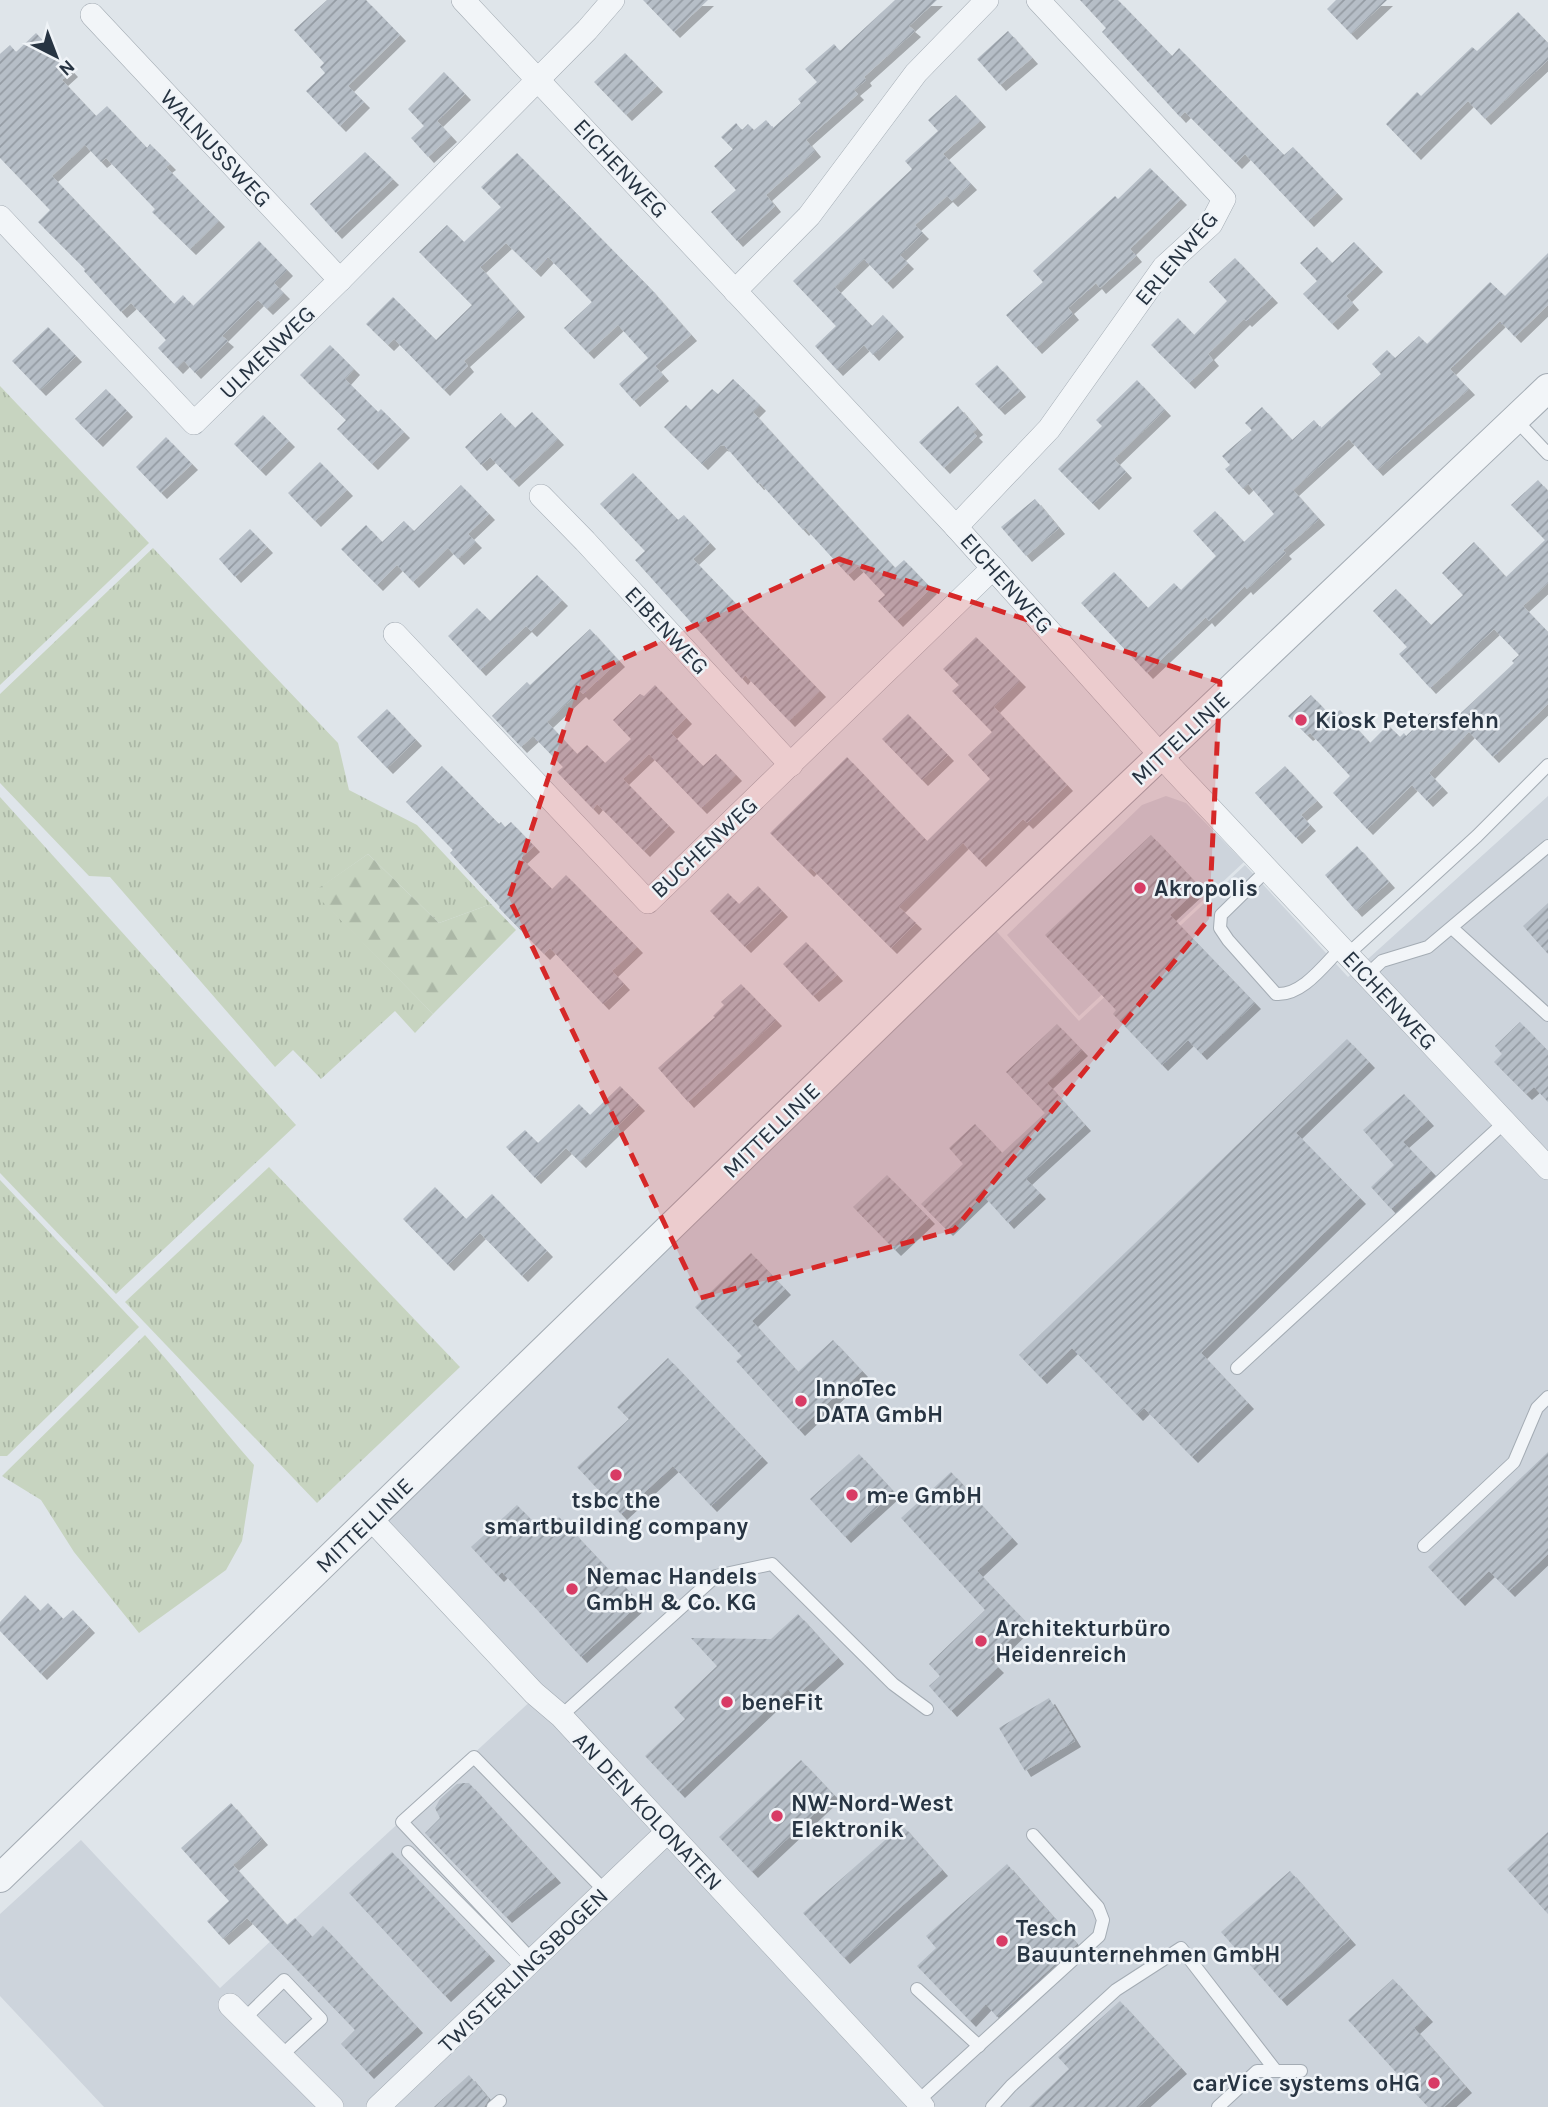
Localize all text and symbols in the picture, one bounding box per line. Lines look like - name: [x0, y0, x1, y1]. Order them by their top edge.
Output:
- north arrow: [21, 21, 91, 91]
- text: N: [54, 55, 79, 81]
- street label: WALNUSSWEG: [154, 84, 277, 213]
- street label: EICHENWEG: [568, 113, 673, 224]
- street label: ERLENWEG: [1129, 206, 1224, 311]
- street label: ULMENWEG: [214, 300, 321, 405]
- street label: EICHENWEG: [955, 528, 1059, 639]
- street label: EIBENWEG: [619, 581, 714, 680]
- street label: MITTELLINIE: [1125, 686, 1235, 791]
- place label: Kiosk Petersfehn: [1315, 707, 1499, 734]
- marker: Kiosk Petersfehn: [1293, 712, 1309, 728]
- street label: BUCHENWEG: [645, 791, 763, 904]
- place label: Akropolis: [1154, 875, 1258, 902]
- marker: Akropolis: [1132, 880, 1148, 896]
- street label: EICHENWEG: [1337, 945, 1442, 1056]
- street label: MITTELLINIE: [717, 1077, 826, 1183]
- place label: InnoTec DATA GmbH: [815, 1375, 943, 1428]
- marker: InnoTec DATA GmbH: [793, 1393, 809, 1409]
- marker: tsbc the smartbuilding company: [608, 1467, 624, 1483]
- street label: MITTELLINIE: [310, 1472, 419, 1578]
- place label: m-e GmbH: [866, 1482, 982, 1509]
- place label: tsbc the smartbuilding company: [484, 1487, 749, 1540]
- marker: m-e GmbH: [844, 1487, 860, 1503]
- place label: Nemac Handels GmbH & Co. KG: [586, 1563, 757, 1616]
- marker: Nemac Handels GmbH & Co. KG: [564, 1581, 580, 1597]
- place label: Architekturbüro Heidenreich: [995, 1615, 1170, 1668]
- marker: Architekturbüro Heidenreich: [973, 1633, 989, 1649]
- place label: beneFit: [741, 1689, 823, 1716]
- marker: beneFit: [719, 1694, 735, 1710]
- street label: AN DEN KOLONATEN: [567, 1727, 728, 1896]
- place label: NW-Nord-West Elektronik: [791, 1790, 953, 1843]
- marker: NW-Nord-West Elektronik: [769, 1808, 785, 1824]
- street label: TWISTERLINGSBOGEN: [433, 1882, 614, 2058]
- place label: Tesch Bauunternehmen GmbH: [1016, 1915, 1281, 1968]
- marker: Tesch Bauunternehmen GmbH: [994, 1933, 1010, 1949]
- place label: carVice systems oHG: [1192, 2070, 1420, 2097]
- marker: carVice systems oHG: [1426, 2075, 1442, 2091]

